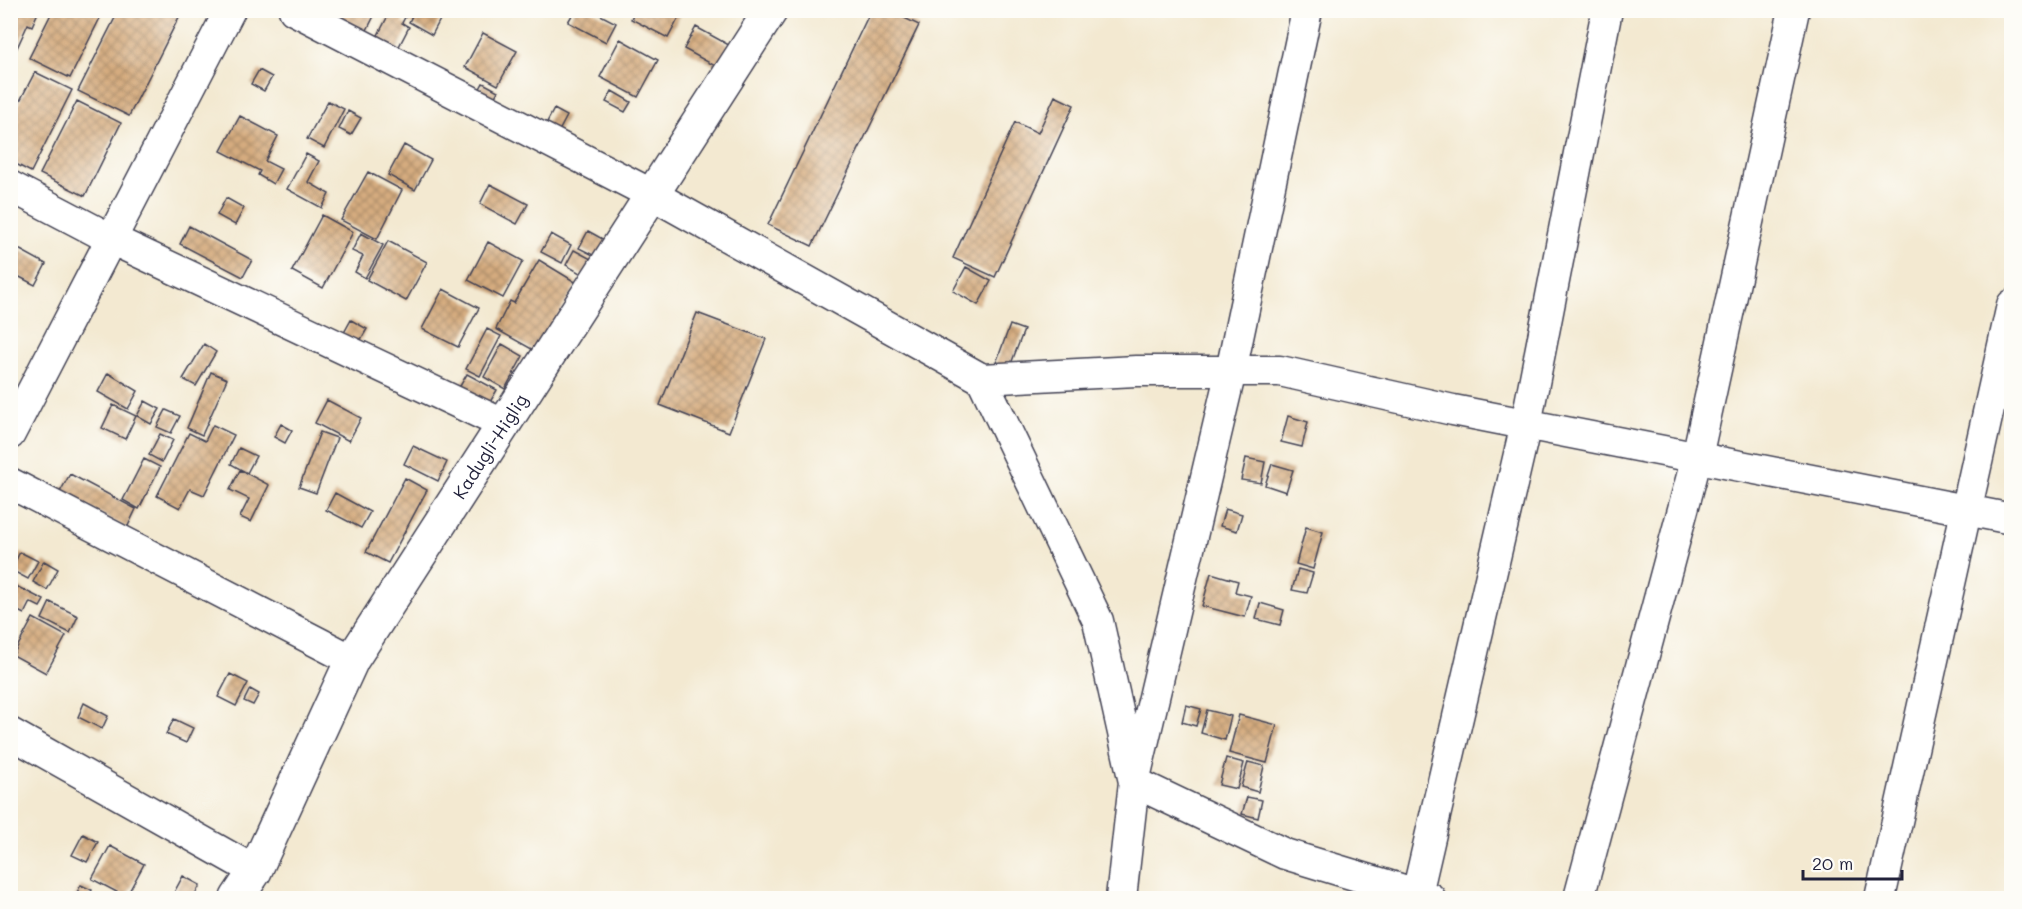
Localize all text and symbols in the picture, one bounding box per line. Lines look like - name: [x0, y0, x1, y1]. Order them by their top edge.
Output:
- street label: Kadugli-Higlig: [447, 389, 533, 504]
- scale bar: [1803, 843, 1902, 881]
- text: 20 m: [1812, 851, 1853, 875]

